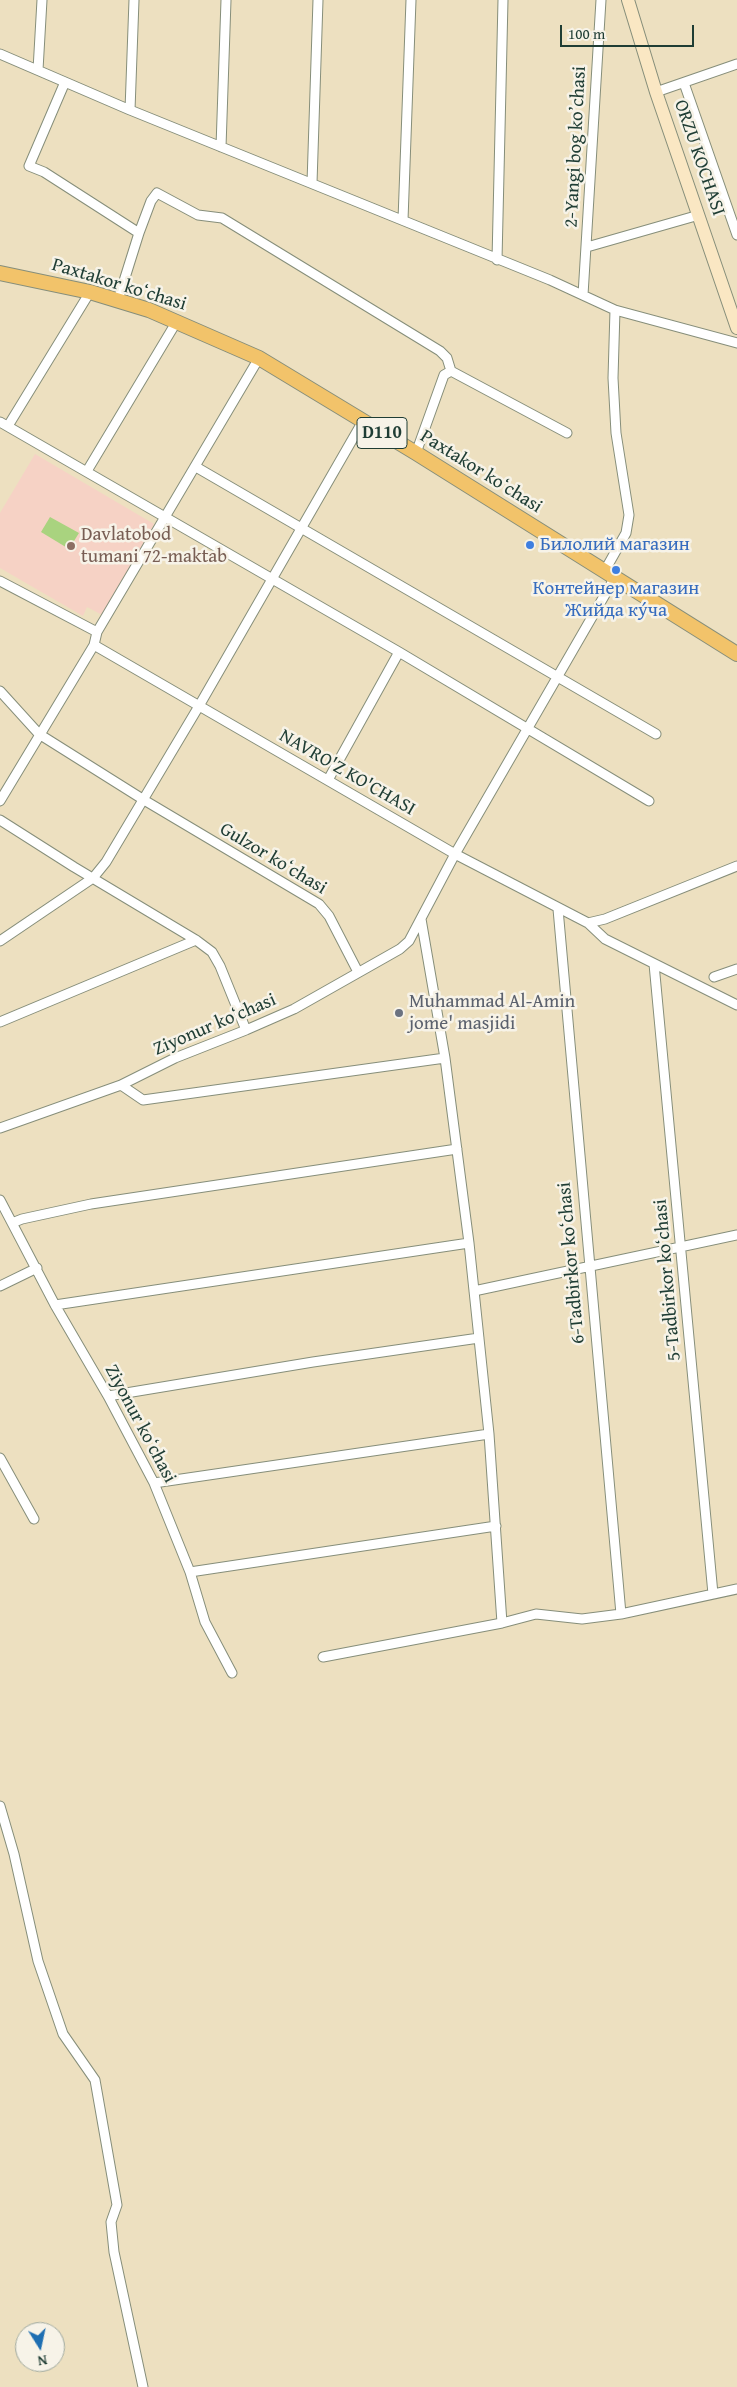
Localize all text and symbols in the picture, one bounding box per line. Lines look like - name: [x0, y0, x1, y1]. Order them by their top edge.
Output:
- scale bar: [562, 15, 696, 47]
- text: 100 m: [568, 23, 605, 44]
- street label: 2-Yangi bog koʼchasi: [560, 66, 592, 228]
- street label: ORZU KOCHASI: [669, 97, 729, 219]
- street label: Paxtakor koʻchasi: [49, 254, 189, 316]
- road number: D110: [357, 418, 407, 448]
- street label: Paxtakor koʻchasi: [416, 425, 546, 519]
- place label: Davlatobod tumani 72-maktab: [81, 524, 227, 568]
- place label: Билолий магазин: [540, 534, 690, 556]
- marker: Билолий магазин: [524, 539, 536, 551]
- marker: Davlatobod tumani 72-maktab: [65, 540, 77, 552]
- marker: Контейнер магазин Жийда ку́ча: [610, 564, 622, 576]
- place label: Контейнер магазин Жийда ку́ча: [533, 578, 699, 622]
- street label: NAVRO'Z KO'CHASI: [275, 725, 419, 821]
- street label: Gulzor koʻchasi: [215, 818, 331, 900]
- street label: Ziyonur koʻchasi: [150, 989, 280, 1061]
- place label: Muhammad Al-Amin jome' masjidi: [409, 991, 575, 1035]
- marker: Muhammad Al-Amin jome' masjidi: [393, 1007, 405, 1019]
- street label: 6-Tadbirkor koʻchasi: [554, 1181, 590, 1345]
- street label: 5-Tadbirkor koʻchasi: [650, 1198, 686, 1362]
- street label: Ziyonur koʻchasi: [99, 1361, 181, 1487]
- north arrow: [15, 2322, 65, 2372]
- text: N: [36, 2350, 49, 2371]

